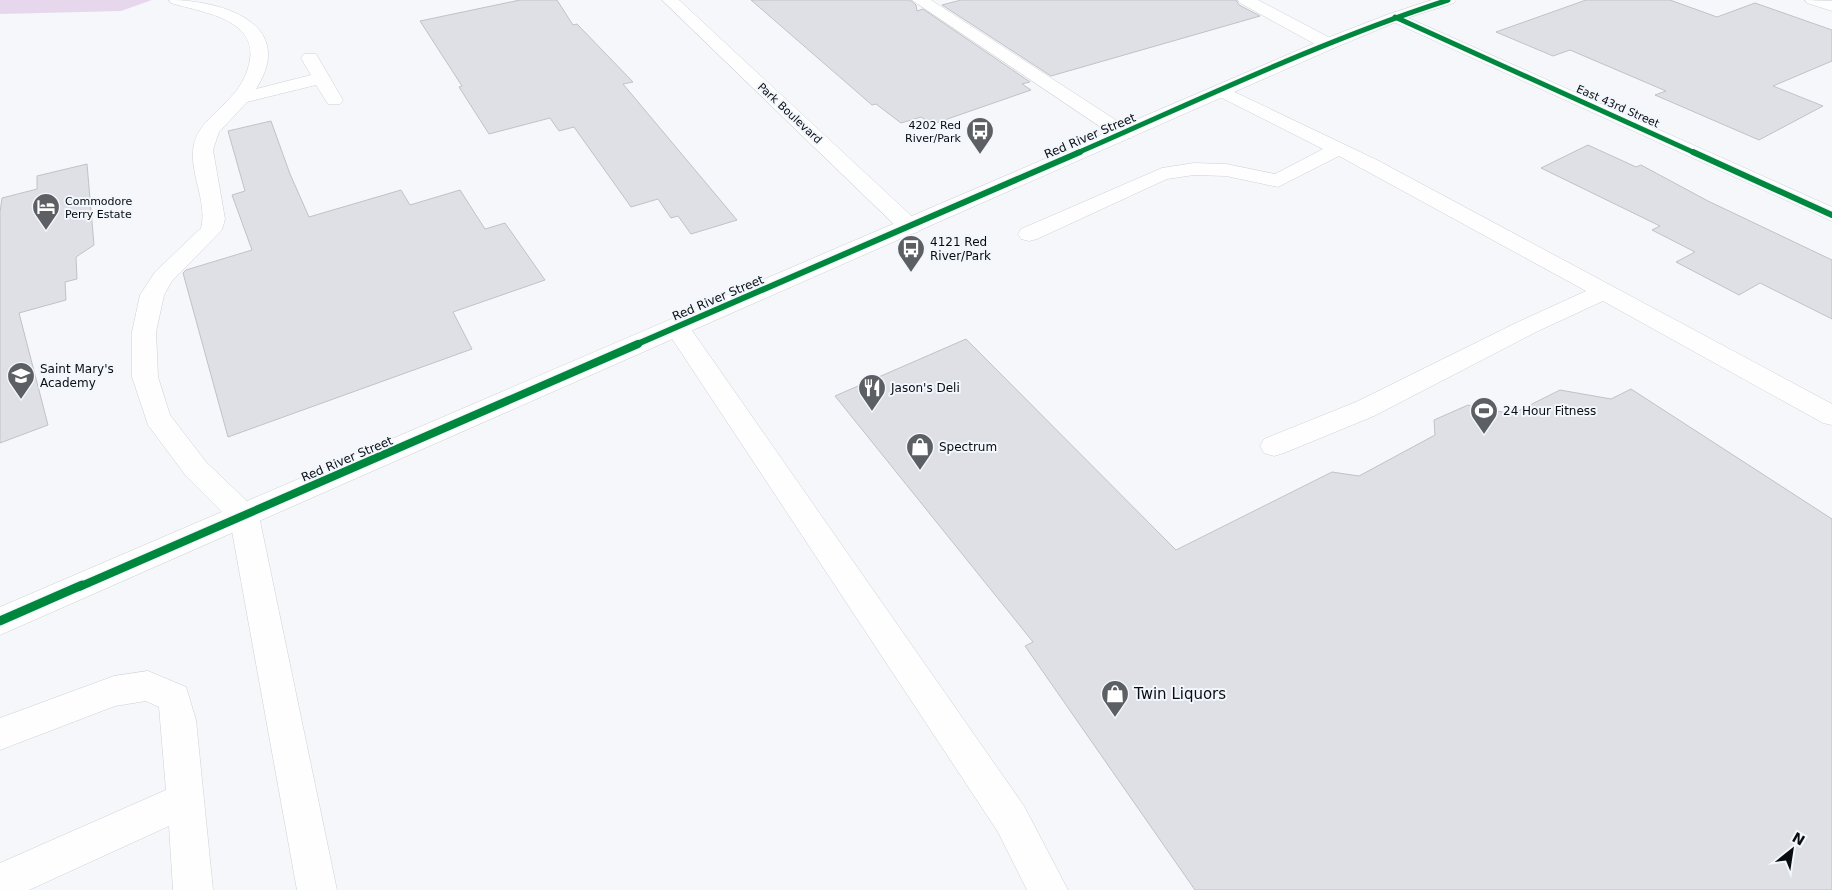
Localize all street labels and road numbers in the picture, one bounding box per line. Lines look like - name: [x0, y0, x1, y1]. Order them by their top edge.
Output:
- street label: Park Boulevard: [755, 80, 824, 146]
- street label: East 43rd Street: [1574, 82, 1662, 131]
- street label: Red River Street: [1042, 110, 1138, 162]
- street label: Red River Street: [670, 272, 766, 324]
- street label: Red River Street: [299, 433, 395, 485]

